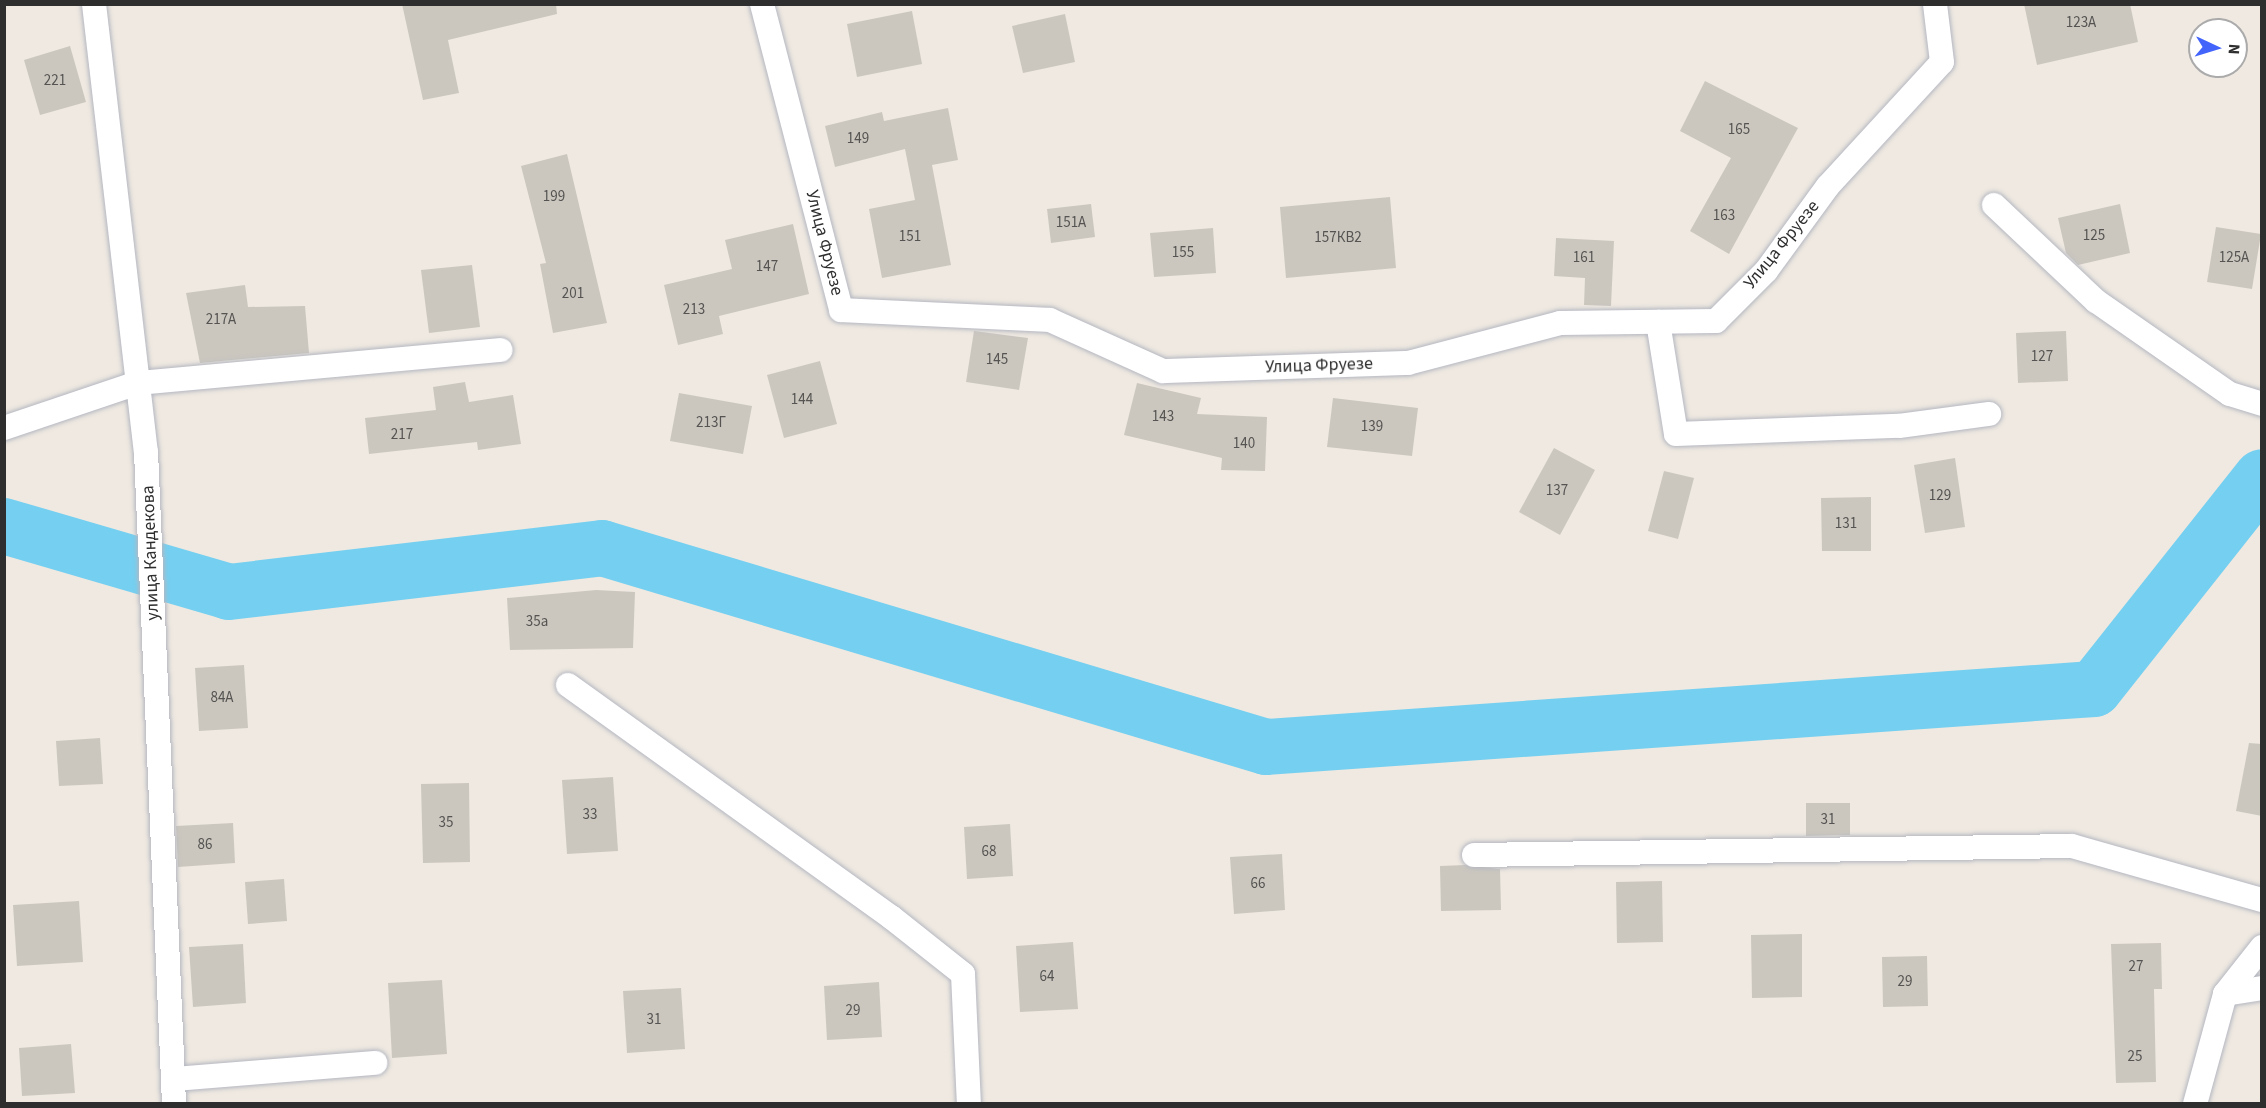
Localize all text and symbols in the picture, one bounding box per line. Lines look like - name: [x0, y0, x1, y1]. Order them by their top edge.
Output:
- house number: 123А: [2066, 14, 2096, 32]
- north arrow: [2188, 18, 2248, 78]
- text: N: [2223, 43, 2245, 55]
- house number: 221: [44, 72, 66, 90]
- house number: 165: [1728, 121, 1750, 139]
- house number: 149: [847, 130, 869, 148]
- house number: 199: [543, 188, 565, 206]
- street label: Улица Фруезе: [800, 188, 848, 298]
- street label: Улица Фруезе: [1740, 196, 1824, 294]
- house number: 163: [1713, 207, 1735, 225]
- house number: 151А: [1056, 214, 1086, 232]
- house number: 125: [2083, 227, 2105, 245]
- house number: 151: [899, 228, 921, 246]
- house number: 157КВ2: [1314, 229, 1362, 247]
- house number: 155: [1172, 244, 1194, 262]
- house number: 161: [1573, 249, 1595, 267]
- house number: 125А: [2219, 249, 2249, 267]
- house number: 147: [756, 258, 778, 276]
- house number: 201: [562, 285, 584, 303]
- house number: 213: [683, 301, 705, 319]
- house number: 217А: [206, 311, 236, 329]
- house number: 127: [2031, 348, 2053, 366]
- house number: 145: [986, 351, 1008, 369]
- street label: Улица Фруезе: [1265, 353, 1373, 379]
- house number: 144: [791, 391, 813, 409]
- house number: 143: [1152, 408, 1174, 426]
- house number: 213Г: [696, 414, 726, 432]
- house number: 139: [1361, 418, 1383, 436]
- house number: 217: [391, 426, 413, 444]
- house number: 140: [1233, 435, 1255, 453]
- house number: 137: [1546, 482, 1568, 500]
- street label: улица Кандекова: [138, 485, 164, 621]
- house number: 129: [1929, 487, 1951, 505]
- house number: 131: [1835, 515, 1857, 533]
- house number: 35а: [526, 613, 548, 631]
- house number: 84А: [210, 689, 234, 707]
- house number: 33: [583, 806, 597, 824]
- house number: 31: [1821, 811, 1835, 829]
- house number: 35: [439, 814, 453, 832]
- house number: 86: [198, 836, 212, 854]
- house number: 68: [982, 843, 996, 861]
- house number: 66: [1251, 875, 1265, 893]
- house number: 27: [2129, 958, 2143, 976]
- house number: 64: [1040, 968, 1054, 986]
- house number: 29: [1898, 973, 1912, 991]
- house number: 29: [846, 1002, 860, 1020]
- house number: 31: [647, 1011, 661, 1029]
- house number: 25: [2128, 1048, 2142, 1066]

